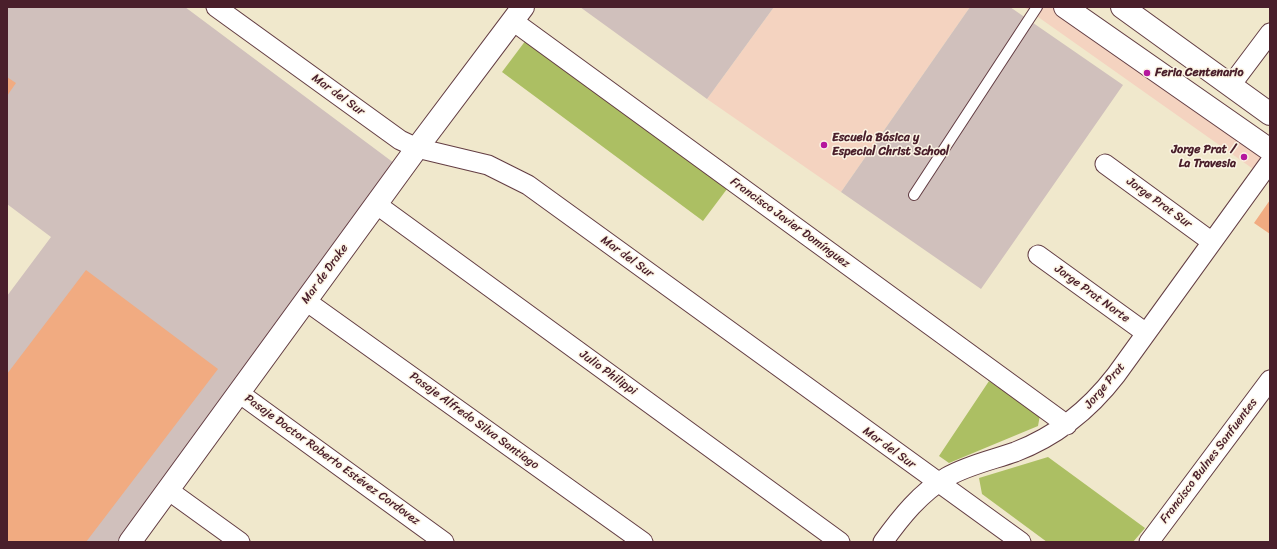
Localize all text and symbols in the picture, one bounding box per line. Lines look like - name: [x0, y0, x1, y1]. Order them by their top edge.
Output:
- place label: Feria Centenario: [1155, 66, 1243, 80]
- marker: Feria Centenario: [1142, 68, 1152, 78]
- street label: Mar del Sur: [309, 71, 367, 119]
- place label: Escuela Básica y Especial Christ School: [832, 131, 949, 159]
- marker: Escuela Básica y Especial Christ School: [819, 140, 829, 150]
- place label: Jorge Prat / La Travesia: [1171, 143, 1236, 171]
- marker: Jorge Prat / La Travesia: [1239, 152, 1249, 162]
- street label: Jorge Prat Sur: [1123, 174, 1195, 232]
- street label: Francisco Javier Domínguez: [727, 175, 853, 271]
- street label: Mar del Sur: [598, 233, 656, 281]
- street label: Mar de Drake: [299, 241, 351, 307]
- street label: Jorge Prat Norte: [1052, 262, 1132, 326]
- street label: Julio Philippi: [576, 347, 640, 399]
- street label: Jorge Prat: [1082, 360, 1128, 412]
- street label: Pasaje Alfredo Silva Santiago: [406, 369, 542, 473]
- street label: Pasaje Doctor Roberto Estévez Cordovez: [241, 391, 423, 529]
- street label: Francisco Bulnes Sanfuentes: [1157, 396, 1261, 526]
- street label: Mar del Sur: [860, 424, 918, 472]

